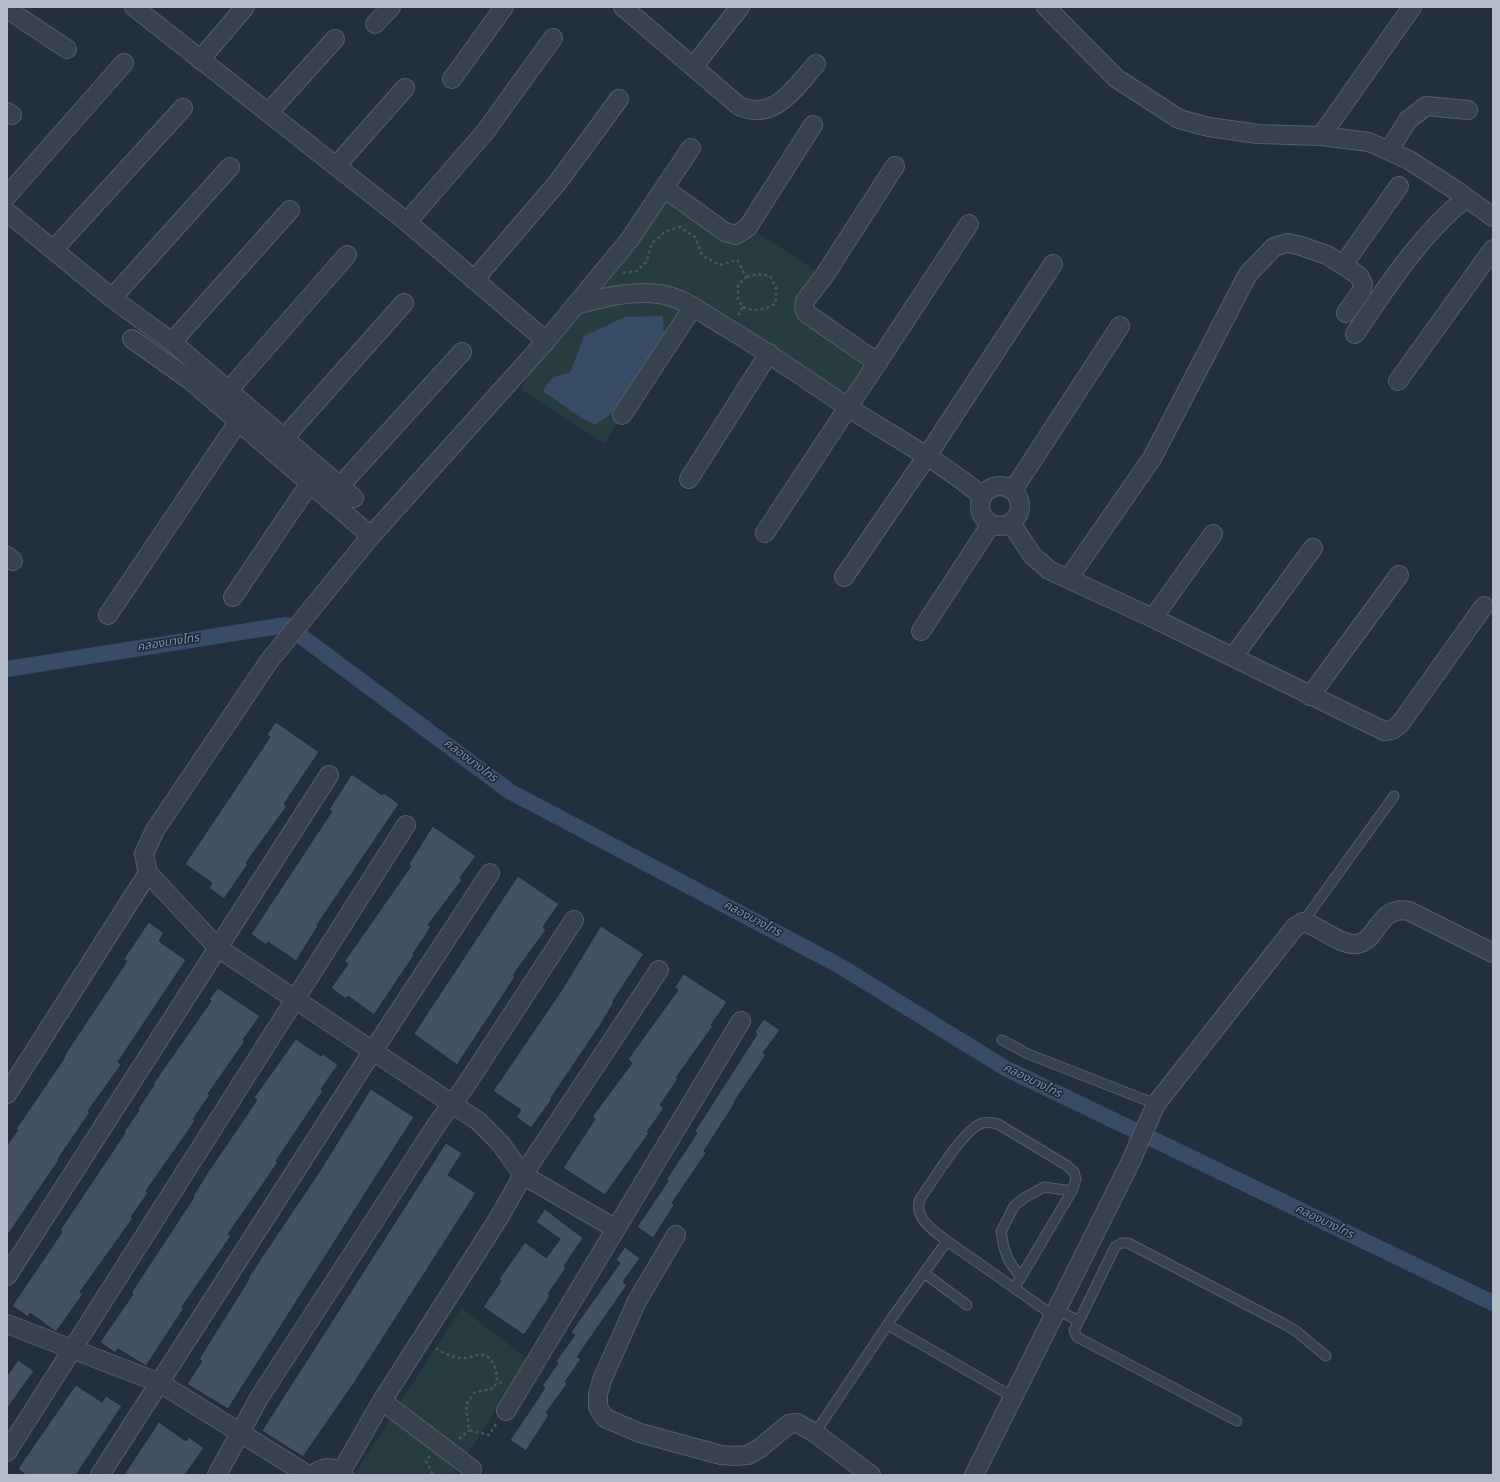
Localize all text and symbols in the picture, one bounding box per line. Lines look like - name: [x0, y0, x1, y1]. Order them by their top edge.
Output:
- water label: คลองบางไทร: [136, 631, 200, 655]
- water label: คลองบางไทร: [441, 736, 499, 786]
- water label: คลองบางไทร: [721, 898, 783, 940]
- water label: คลองบางไทร: [1001, 1061, 1063, 1101]
- water label: คลองบางไทร: [1293, 1202, 1355, 1242]

